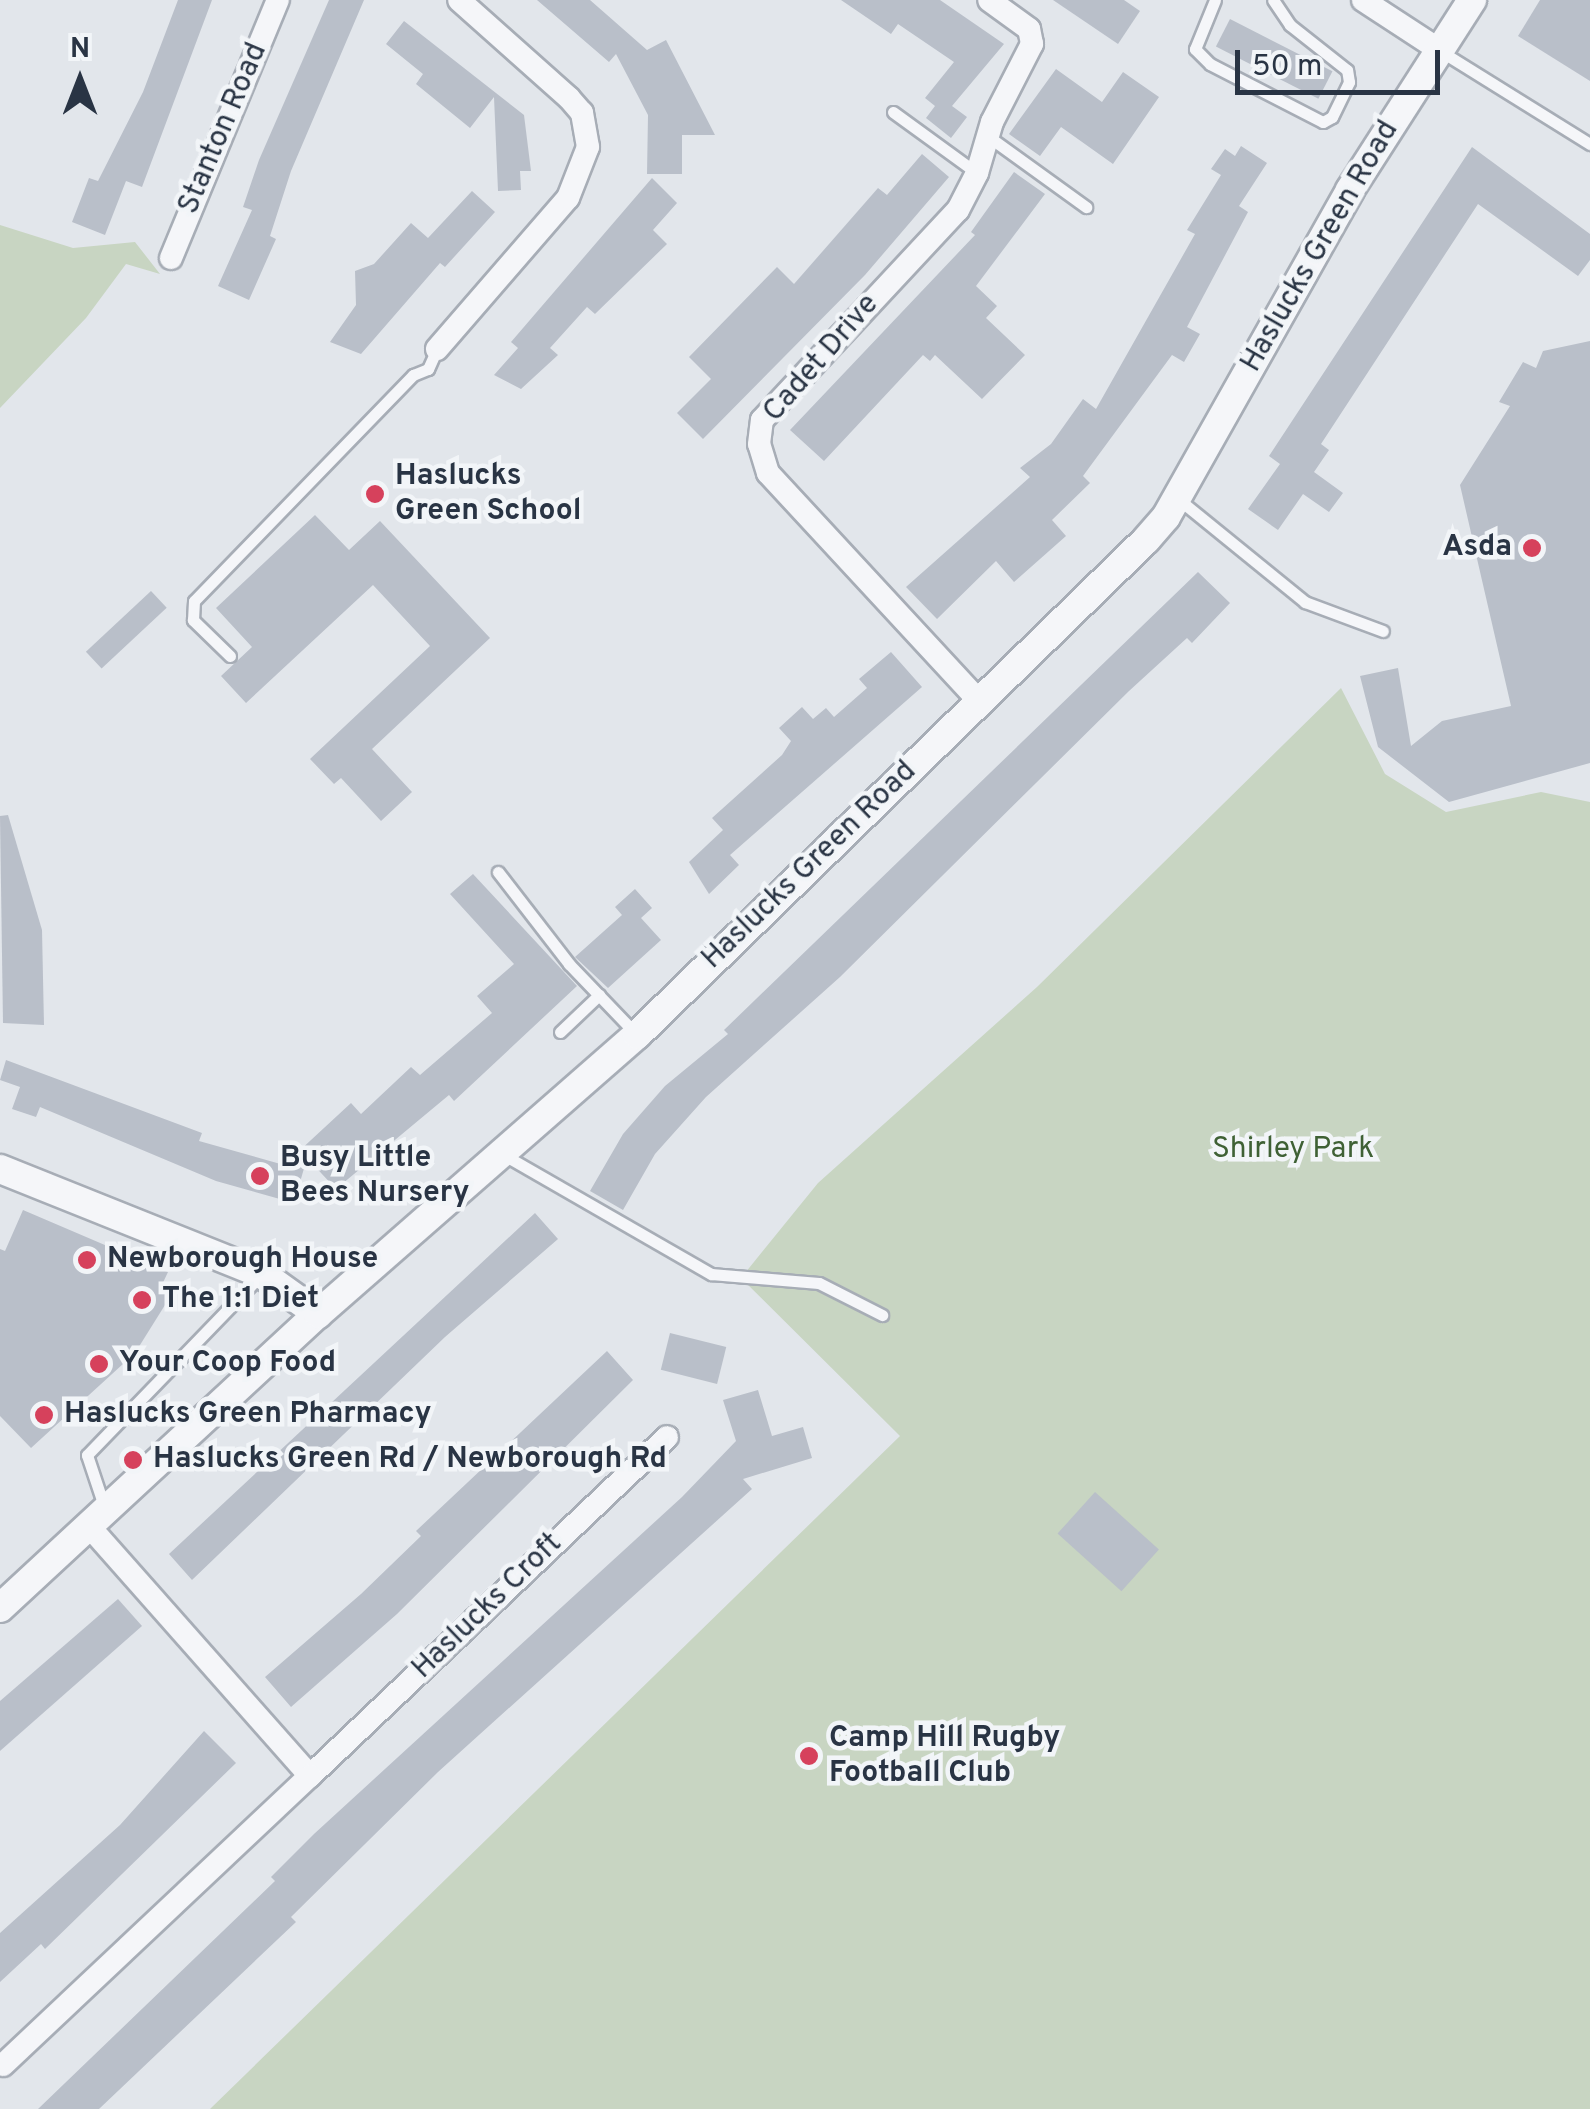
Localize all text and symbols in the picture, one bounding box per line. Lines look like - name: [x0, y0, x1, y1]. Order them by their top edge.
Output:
- north arrow: [30, 30, 130, 130]
- scale bar: [1240, 30, 1445, 92]
- text: N: [70, 32, 90, 68]
- street label: Stanton Road: [172, 38, 276, 220]
- text: 50 m: [1252, 49, 1322, 86]
- street label: Haslucks Green Road: [1234, 115, 1408, 379]
- street label: Cadet Drive: [757, 288, 887, 430]
- place label: Haslucks Green School: [395, 459, 581, 530]
- marker: Haslucks Green School: [364, 483, 386, 505]
- place label: Asda: [1442, 530, 1512, 566]
- marker: Asda: [1521, 537, 1543, 559]
- street label: Haslucks Green Road: [695, 754, 925, 978]
- park label: Shirley Park: [1212, 1132, 1374, 1168]
- place label: Busy Little Bees Nursery: [280, 1141, 470, 1212]
- marker: Busy Little Bees Nursery: [249, 1165, 271, 1187]
- place label: Newborough House: [107, 1242, 378, 1278]
- marker: Newborough House: [76, 1249, 98, 1271]
- place label: The 1:1 Diet: [162, 1282, 319, 1318]
- marker: The 1:1 Diet: [131, 1289, 153, 1311]
- place label: Your Coop Food: [119, 1346, 336, 1382]
- marker: Your Coop Food: [88, 1353, 110, 1375]
- place label: Haslucks Green Pharmacy: [64, 1397, 432, 1433]
- marker: Haslucks Green Pharmacy: [33, 1404, 55, 1426]
- place label: Haslucks Green Rd / Newborough Rd: [153, 1442, 667, 1478]
- marker: Haslucks Green Rd / Newborough Rd: [122, 1449, 144, 1471]
- street label: Haslucks Croft: [406, 1527, 570, 1687]
- place label: Camp Hill Rugby Football Club: [829, 1721, 1060, 1792]
- marker: Camp Hill Rugby Football Club: [798, 1745, 820, 1767]

